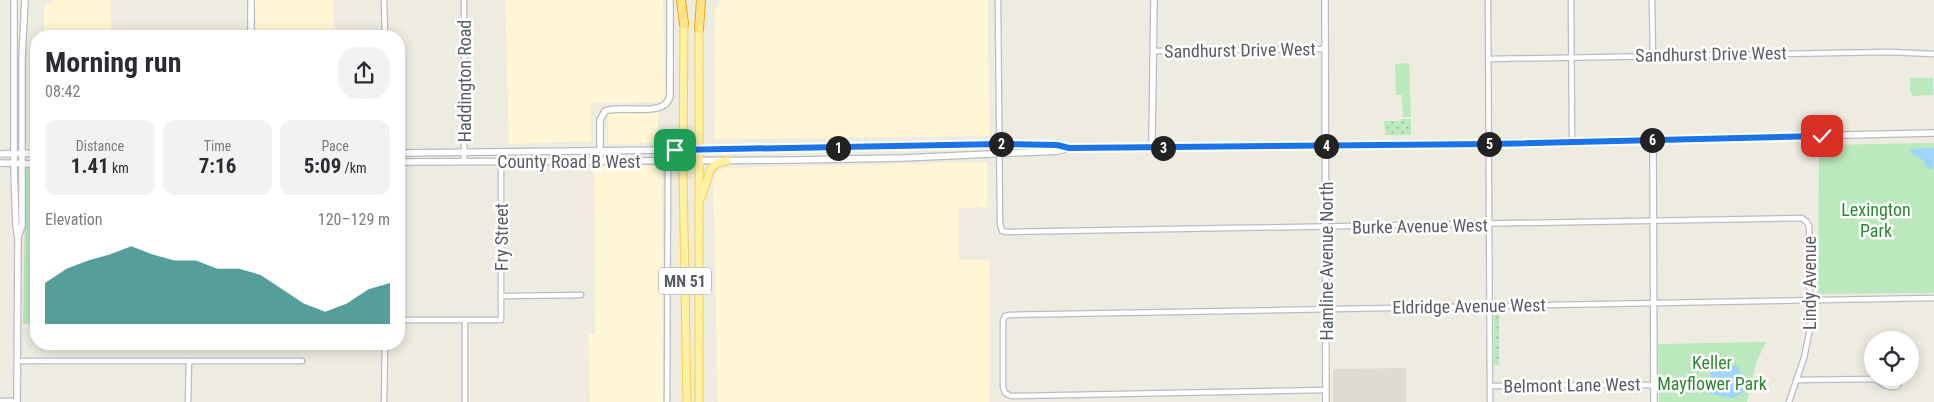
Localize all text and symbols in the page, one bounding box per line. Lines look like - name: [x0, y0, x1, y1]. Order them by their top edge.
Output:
- street label: Haddington Road: [454, 20, 475, 142]
- street label: Sandhurst Drive West: [1164, 38, 1316, 62]
- street label: Sandhurst Drive West: [1635, 42, 1787, 66]
- text: Morning run: [45, 46, 181, 79]
- button: share: [338, 47, 390, 99]
- text: 08:42: [45, 82, 80, 101]
- pin: [1801, 115, 1843, 157]
- icon: check: [1808, 122, 1836, 150]
- pin: 6: [1640, 128, 1664, 152]
- pin: [654, 129, 696, 171]
- pin: 2: [988, 132, 1014, 156]
- pin: 5: [1476, 132, 1502, 156]
- text: 6: [1649, 132, 1656, 148]
- pin: 4: [1314, 134, 1338, 158]
- icon: arrive: [661, 136, 689, 164]
- pin: 1: [826, 136, 850, 160]
- text: 2: [998, 136, 1005, 152]
- pin: 3: [1150, 136, 1176, 160]
- text: 5: [1486, 136, 1493, 152]
- text: Distance: [76, 138, 124, 154]
- text: Time: [204, 138, 231, 154]
- text: Pace: [321, 138, 349, 154]
- text: 4: [1323, 138, 1330, 154]
- text: 1: [835, 140, 842, 156]
- text: 3: [1160, 140, 1167, 156]
- street label: County Road B West: [497, 151, 641, 172]
- text: 1.41: [71, 154, 109, 178]
- text: 7:16: [199, 154, 236, 178]
- text: 5:09: [304, 154, 341, 178]
- text: km: [109, 160, 129, 176]
- text: /km: [341, 160, 367, 176]
- street label: Hamline Avenue North: [1316, 182, 1337, 340]
- park label: Lexington Park: [1841, 199, 1911, 241]
- street label: Fry Street: [491, 203, 512, 271]
- text: Elevation: [45, 210, 103, 229]
- text: 120–129 m: [318, 210, 390, 229]
- street label: Burke Avenue West: [1352, 214, 1488, 238]
- street label: Lindy Avenue: [1799, 236, 1820, 330]
- road number: MN 51: [659, 268, 711, 294]
- street label: Eldridge Avenue West: [1392, 294, 1546, 318]
- map controls: [1864, 331, 1919, 386]
- button: locate: [1864, 331, 1919, 386]
- park label: Keller Mayflower Park: [1657, 352, 1767, 394]
- street label: Belmont Lane West: [1503, 373, 1641, 397]

